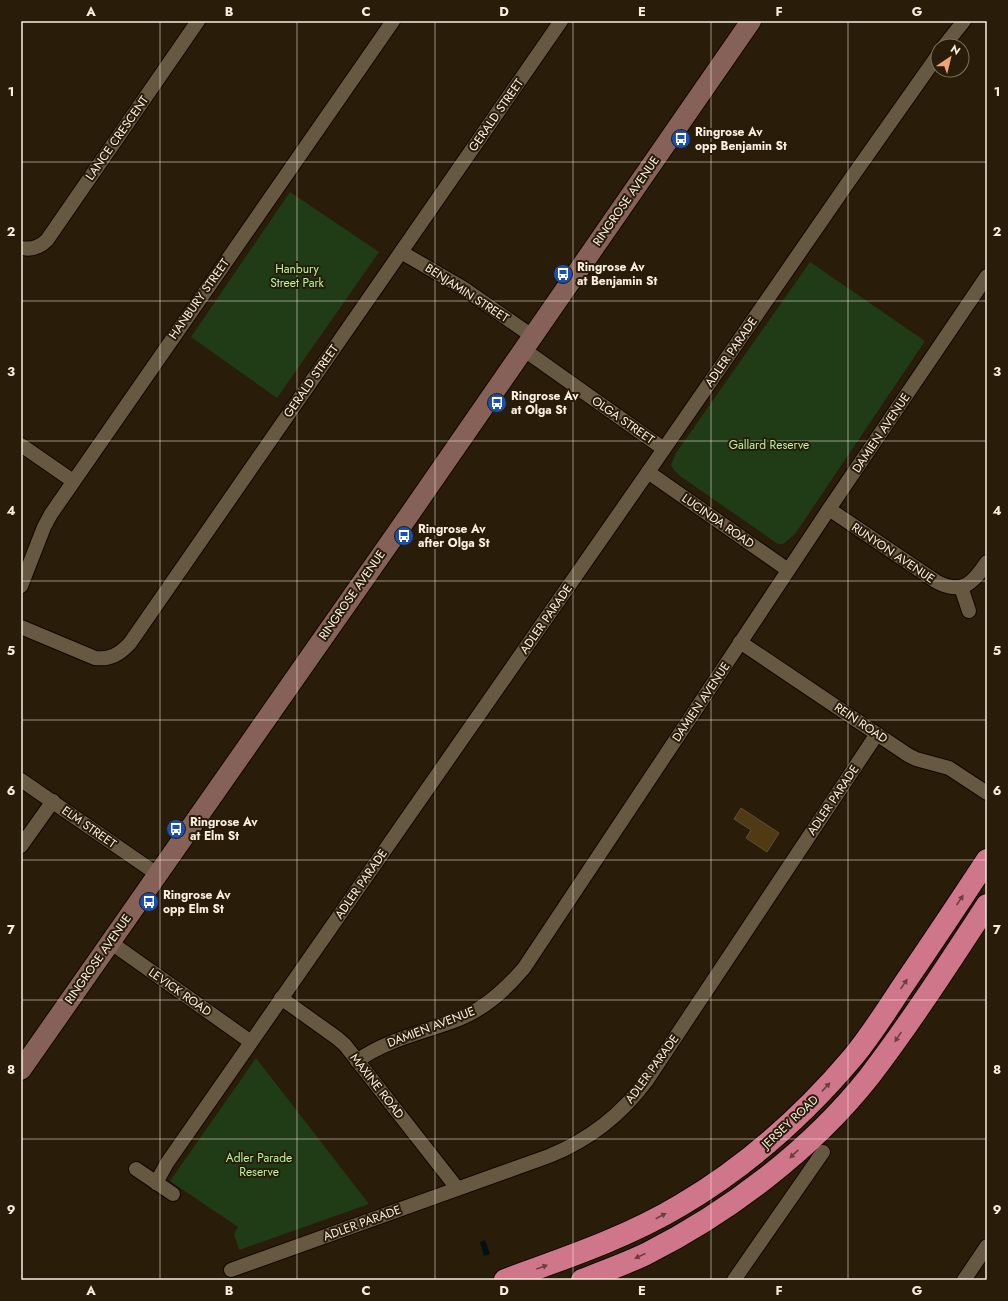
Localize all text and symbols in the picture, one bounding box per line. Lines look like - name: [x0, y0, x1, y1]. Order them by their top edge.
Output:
- text: A: [85, 2, 96, 21]
- text: B: [225, 2, 234, 21]
- text: C: [361, 2, 371, 21]
- text: D: [499, 2, 509, 21]
- text: E: [638, 2, 646, 21]
- text: F: [775, 2, 783, 21]
- text: G: [912, 2, 923, 21]
- north arrow: [930, 38, 970, 78]
- text: N: [948, 41, 964, 59]
- street label: GERALD STREET: [464, 75, 528, 155]
- text: 1: [8, 82, 14, 101]
- text: 1: [994, 82, 1000, 101]
- street label: LANCE CRESCENT: [81, 92, 153, 184]
- place label: Ringrose Av opp Benjamin St: [695, 123, 787, 155]
- bus stop icon: Ringrose Av opp Benjamin St: [670, 128, 692, 150]
- street label: RINGROSE AVENUE: [588, 152, 664, 250]
- text: 2: [7, 222, 15, 241]
- text: 2: [993, 222, 1001, 241]
- street label: HANBURY STREET: [164, 255, 234, 343]
- place label: Ringrose Av at Benjamin St: [577, 258, 658, 290]
- street label: BENJAMIN STREET: [422, 259, 513, 327]
- park label: Hanbury Street Park: [270, 260, 325, 292]
- bus stop icon: Ringrose Av at Benjamin St: [552, 263, 574, 285]
- street label: ADLER PARADE: [700, 313, 762, 391]
- street label: GERALD STREET: [279, 341, 343, 421]
- text: 3: [7, 362, 15, 381]
- text: 3: [993, 362, 1001, 381]
- place label: Ringrose Av at Olga St: [511, 387, 579, 419]
- street label: DAMIEN AVENUE: [848, 390, 914, 476]
- bus stop icon: Ringrose Av at Olga St: [486, 392, 508, 414]
- street label: OLGA STREET: [588, 392, 658, 448]
- park label: Gallard Reserve: [729, 436, 809, 454]
- street label: LUCINDA ROAD: [678, 489, 758, 553]
- text: 4: [6, 501, 16, 520]
- text: 4: [992, 501, 1002, 520]
- street label: RUNYON AVENUE: [848, 519, 938, 587]
- place label: Ringrose Av after Olga St: [418, 520, 490, 552]
- bus stop icon: Ringrose Av after Olga St: [393, 525, 415, 547]
- street label: RINGROSE AVENUE: [314, 546, 390, 644]
- street label: ADLER PARADE: [515, 580, 577, 658]
- text: 5: [7, 641, 15, 660]
- text: 5: [993, 641, 1001, 660]
- street label: DAMIEN AVENUE: [668, 659, 734, 745]
- street label: REIN ROAD: [831, 698, 891, 748]
- street label: ADLER PARADE: [803, 761, 863, 839]
- text: 6: [7, 781, 16, 800]
- text: 6: [993, 781, 1002, 800]
- street label: ELM STREET: [58, 802, 120, 853]
- place label: Ringrose Av at Elm St: [190, 813, 258, 845]
- bus stop icon: Ringrose Av at Elm St: [165, 818, 187, 840]
- street label: ADLER PARADE: [330, 845, 392, 923]
- place label: Ringrose Av opp Elm St: [163, 886, 231, 918]
- bus stop icon: Ringrose Av opp Elm St: [138, 891, 160, 913]
- one-way arrow: [956, 895, 964, 906]
- street label: RINGROSE AVENUE: [60, 910, 136, 1008]
- text: 7: [7, 920, 15, 939]
- text: 7: [993, 920, 1001, 939]
- street label: LEVICK ROAD: [145, 964, 215, 1020]
- one-way arrow: [900, 978, 908, 989]
- street label: DAMIEN AVENUE: [385, 1002, 477, 1052]
- street label: ADLER PARADE: [621, 1031, 683, 1107]
- one-way arrow: [894, 1031, 901, 1043]
- street label: MAXINE ROAD: [346, 1049, 408, 1123]
- text: 8: [7, 1060, 15, 1079]
- text: 8: [993, 1060, 1001, 1079]
- one-way arrow: [821, 1082, 830, 1092]
- street label: JERSEY ROAD: [756, 1091, 822, 1154]
- park label: Adler Parade Reserve: [226, 1149, 292, 1181]
- one-way arrow: [789, 1149, 800, 1158]
- text: 9: [7, 1200, 16, 1219]
- text: 9: [993, 1200, 1002, 1219]
- street label: ADLER PARADE: [321, 1201, 403, 1245]
- one-way arrow: [655, 1213, 667, 1219]
- one-way arrow: [634, 1253, 646, 1259]
- one-way arrow: [536, 1263, 548, 1269]
- text: A: [85, 1281, 96, 1300]
- text: B: [225, 1281, 234, 1300]
- text: C: [361, 1281, 371, 1300]
- text: D: [499, 1281, 509, 1300]
- text: E: [638, 1281, 646, 1300]
- text: F: [775, 1281, 783, 1300]
- text: G: [912, 1281, 923, 1300]

